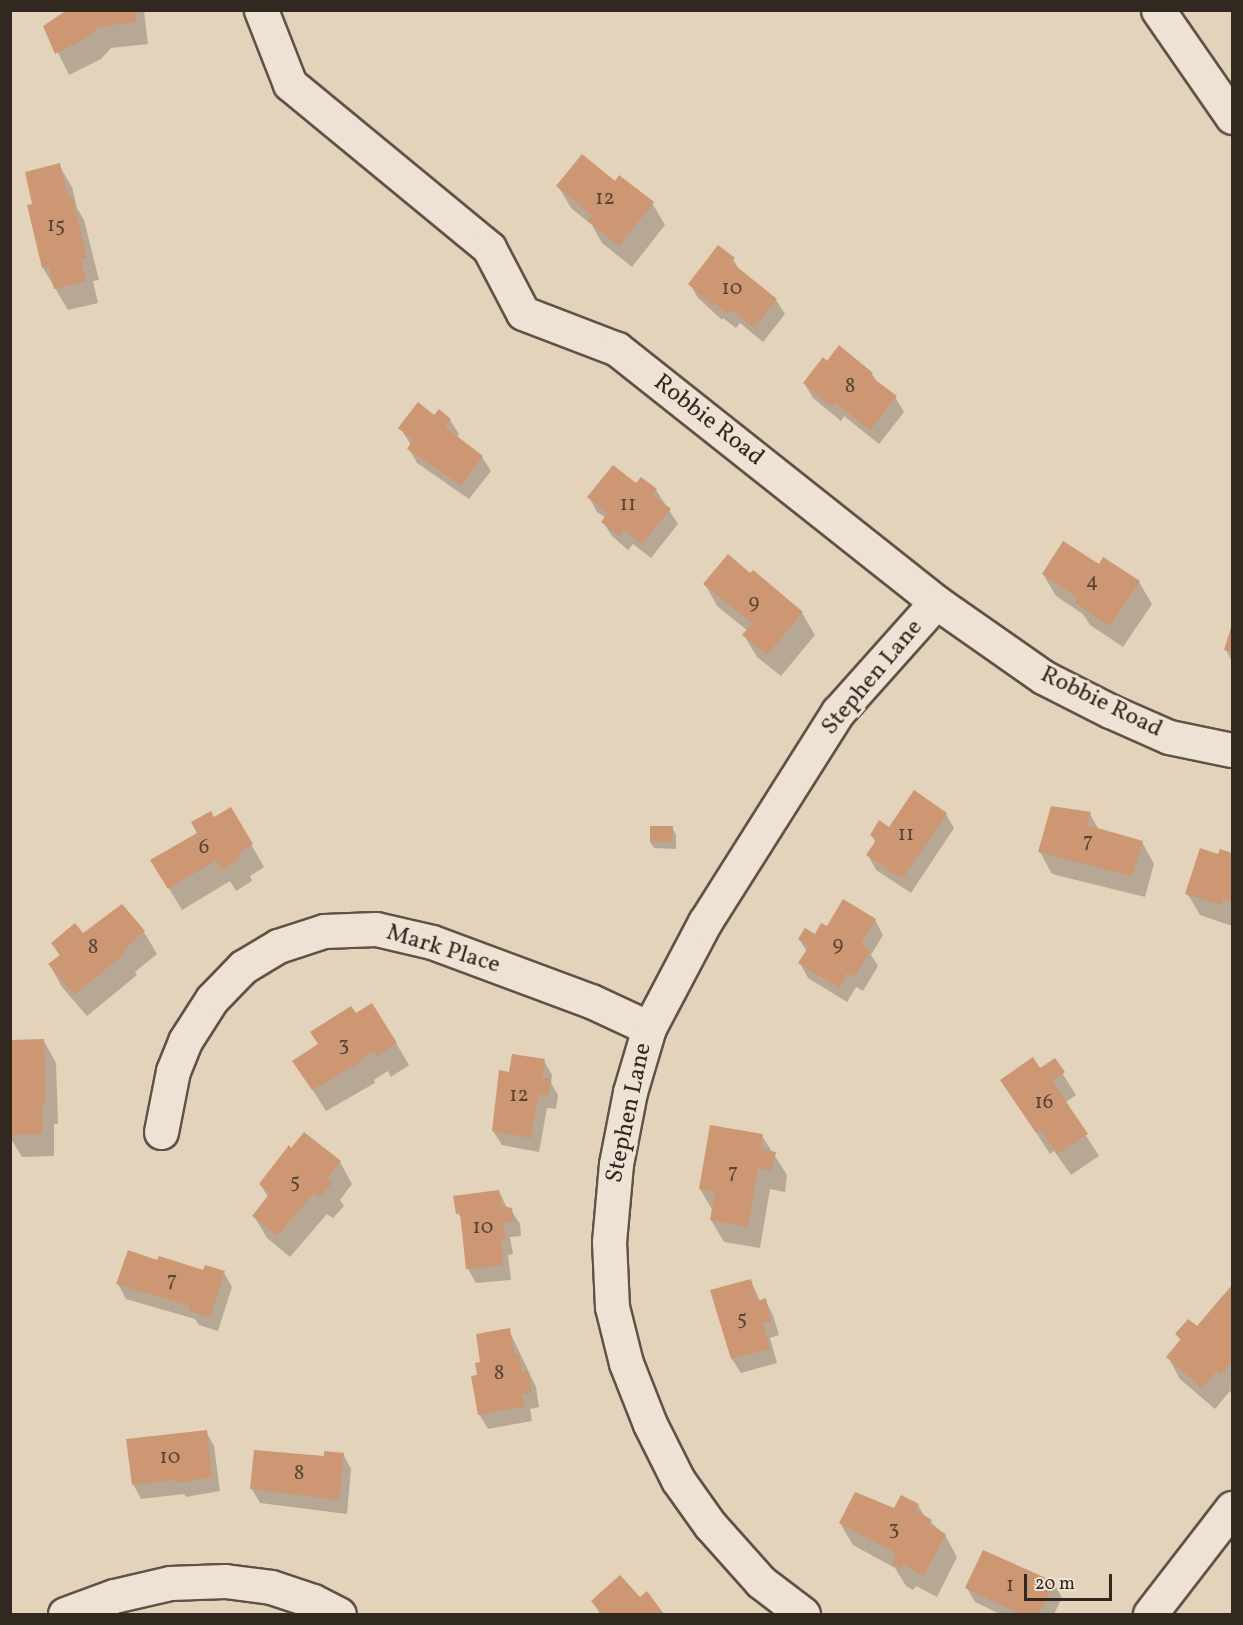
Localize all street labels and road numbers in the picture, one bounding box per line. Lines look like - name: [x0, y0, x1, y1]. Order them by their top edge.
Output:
- street label: Robbie Road: [647, 369, 769, 473]
- street label: Stephen Lane: [816, 614, 930, 742]
- street label: Robbie Road: [1035, 661, 1167, 745]
- street label: Mark Place: [383, 919, 503, 981]
- street label: Stephen Lane: [601, 1040, 659, 1186]

